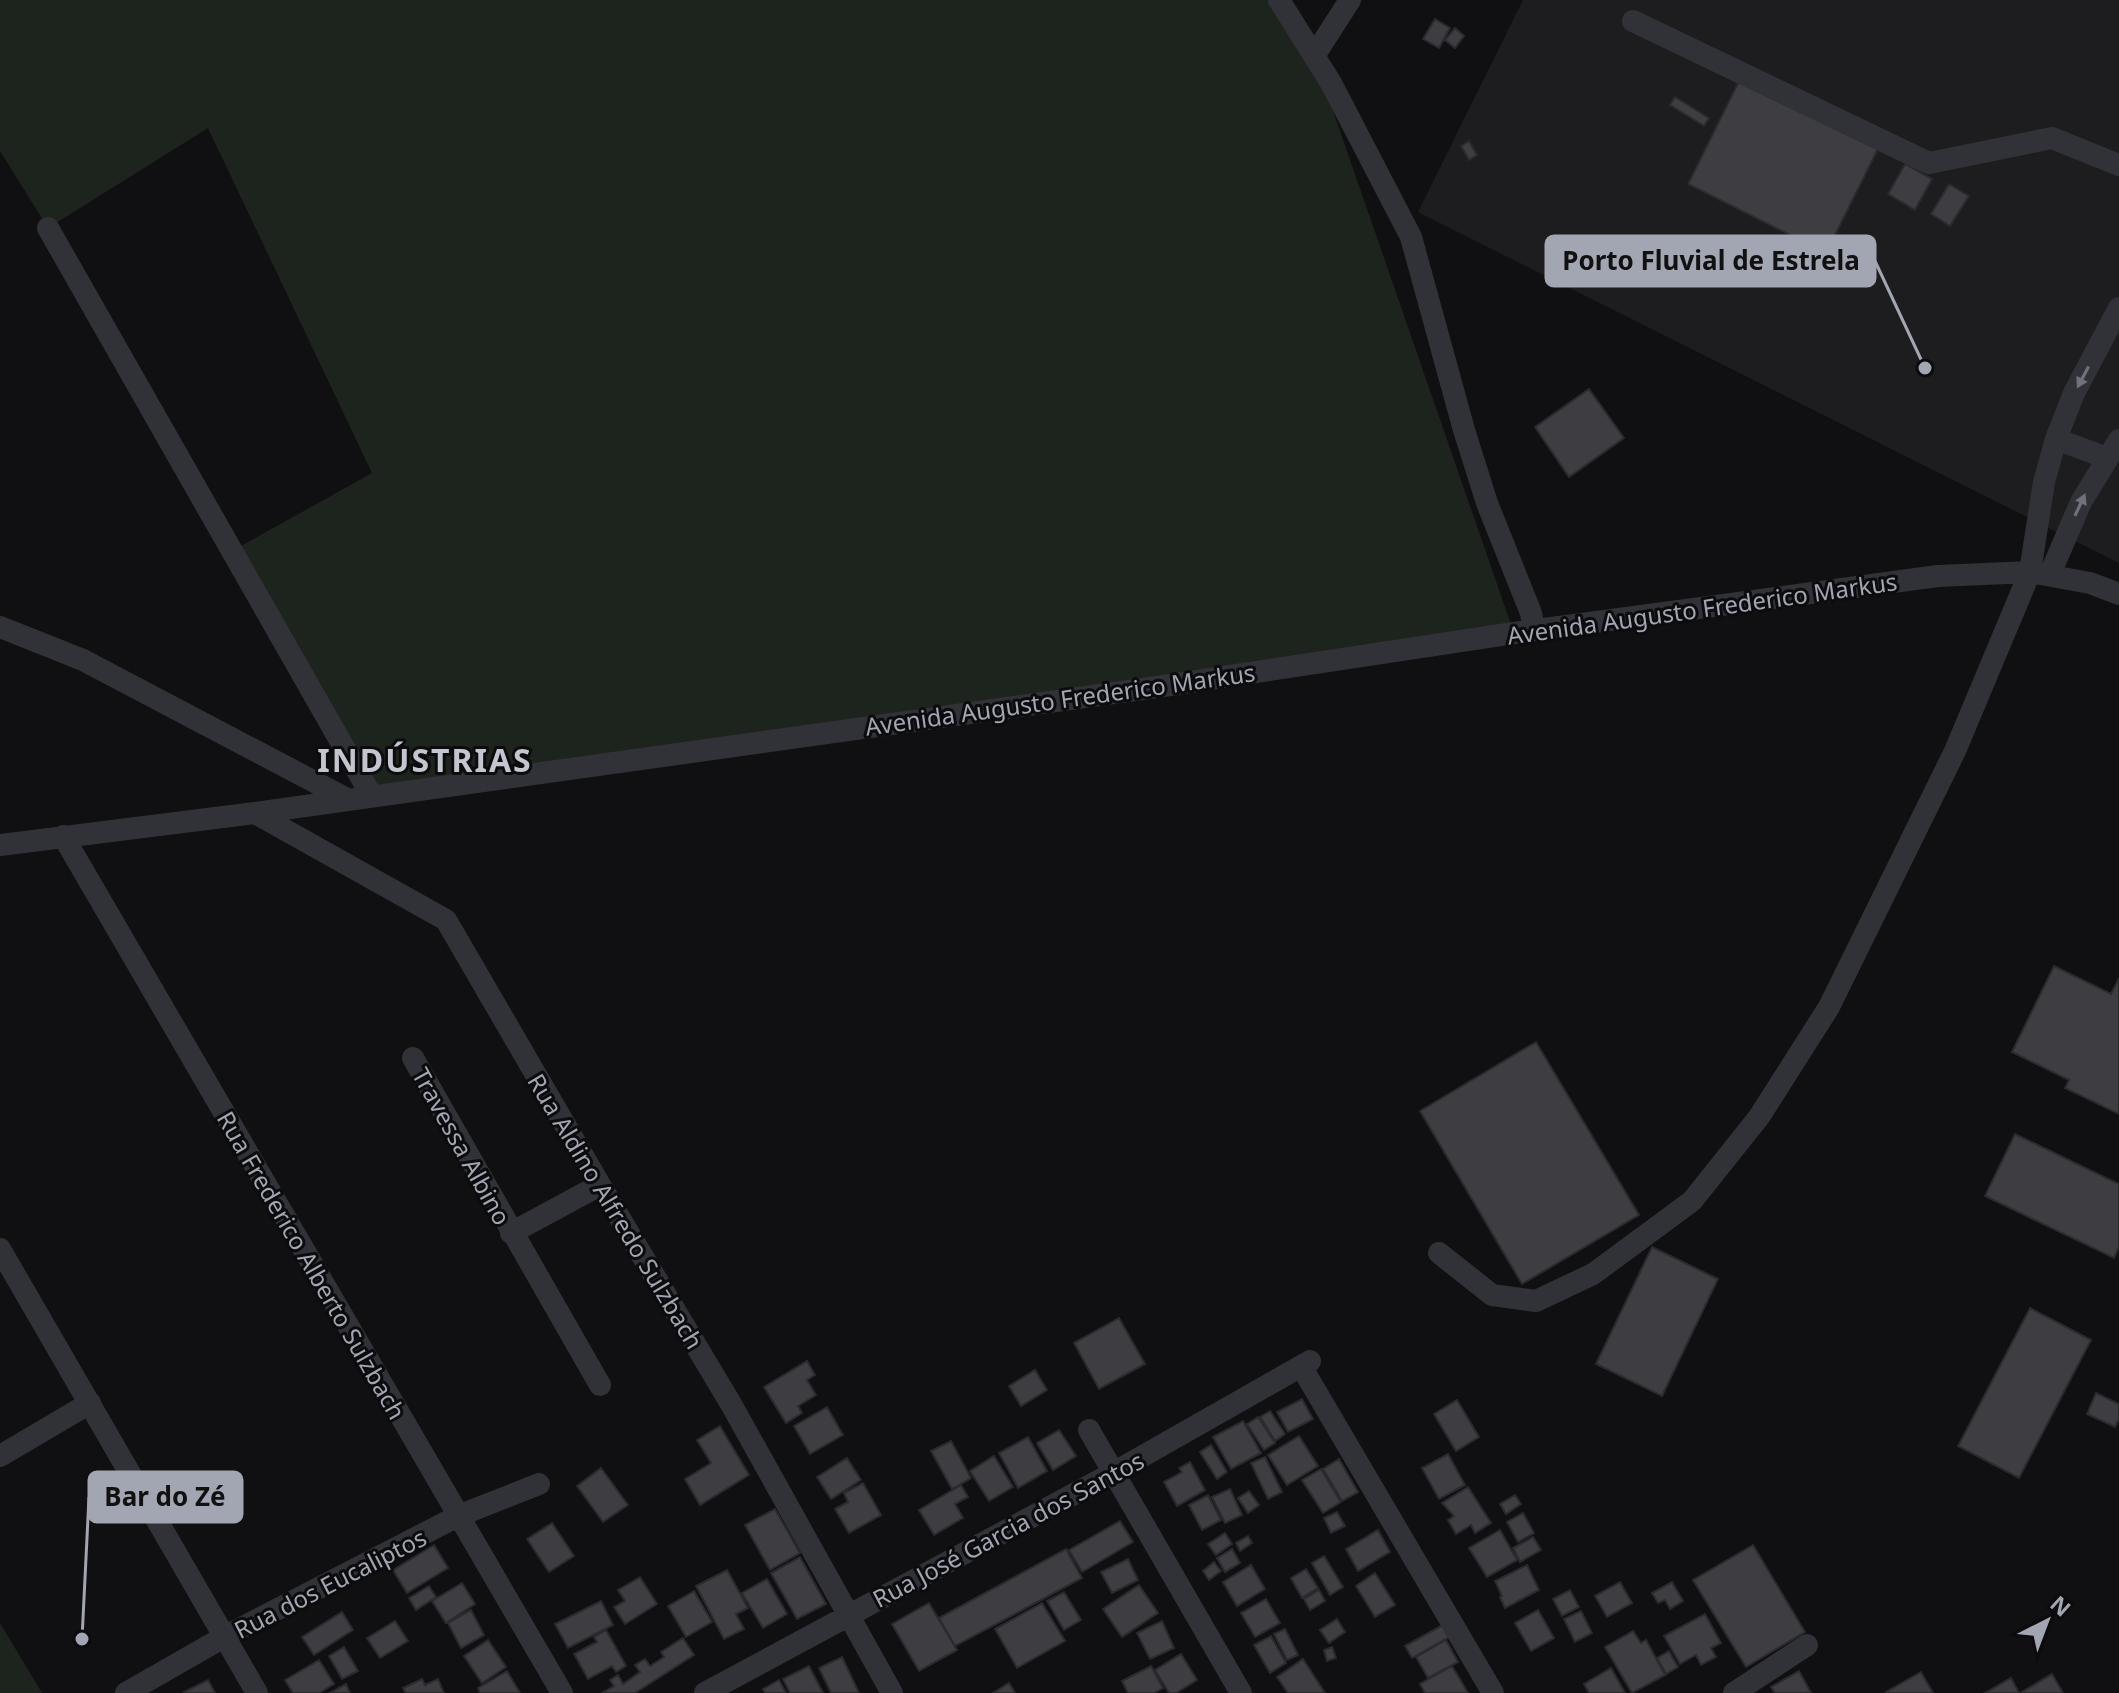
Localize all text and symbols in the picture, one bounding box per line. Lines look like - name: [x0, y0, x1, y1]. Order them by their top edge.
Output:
- callout: Porto Fluvial de Estrela: [1546, 236, 1875, 286]
- text: Porto Fluvial de Estrela: [1562, 242, 1860, 278]
- one-way arrow: [2076, 366, 2089, 389]
- one-way arrow: [2073, 493, 2087, 517]
- street label: Avenida Augusto Frederico Markus: [1505, 564, 1899, 652]
- street label: Avenida Augusto Frederico Markus: [863, 655, 1257, 743]
- district label: INDÚSTRIAS: [317, 738, 533, 781]
- street label: Travessa Albino: [405, 1061, 519, 1231]
- street label: Rua Aldino Alfredo Sulzbach: [521, 1067, 711, 1355]
- street label: Rua Frederico Alberto Sulzbach: [210, 1105, 414, 1425]
- street label: Rua José Garcia dos Santos: [867, 1443, 1149, 1615]
- callout: Bar do Zé: [89, 1472, 242, 1522]
- text: Bar do Zé: [104, 1478, 226, 1514]
- street label: Rua dos Eucaliptos: [228, 1520, 432, 1646]
- north arrow: [2007, 1581, 2087, 1661]
- text: N: [2044, 1588, 2078, 1623]

